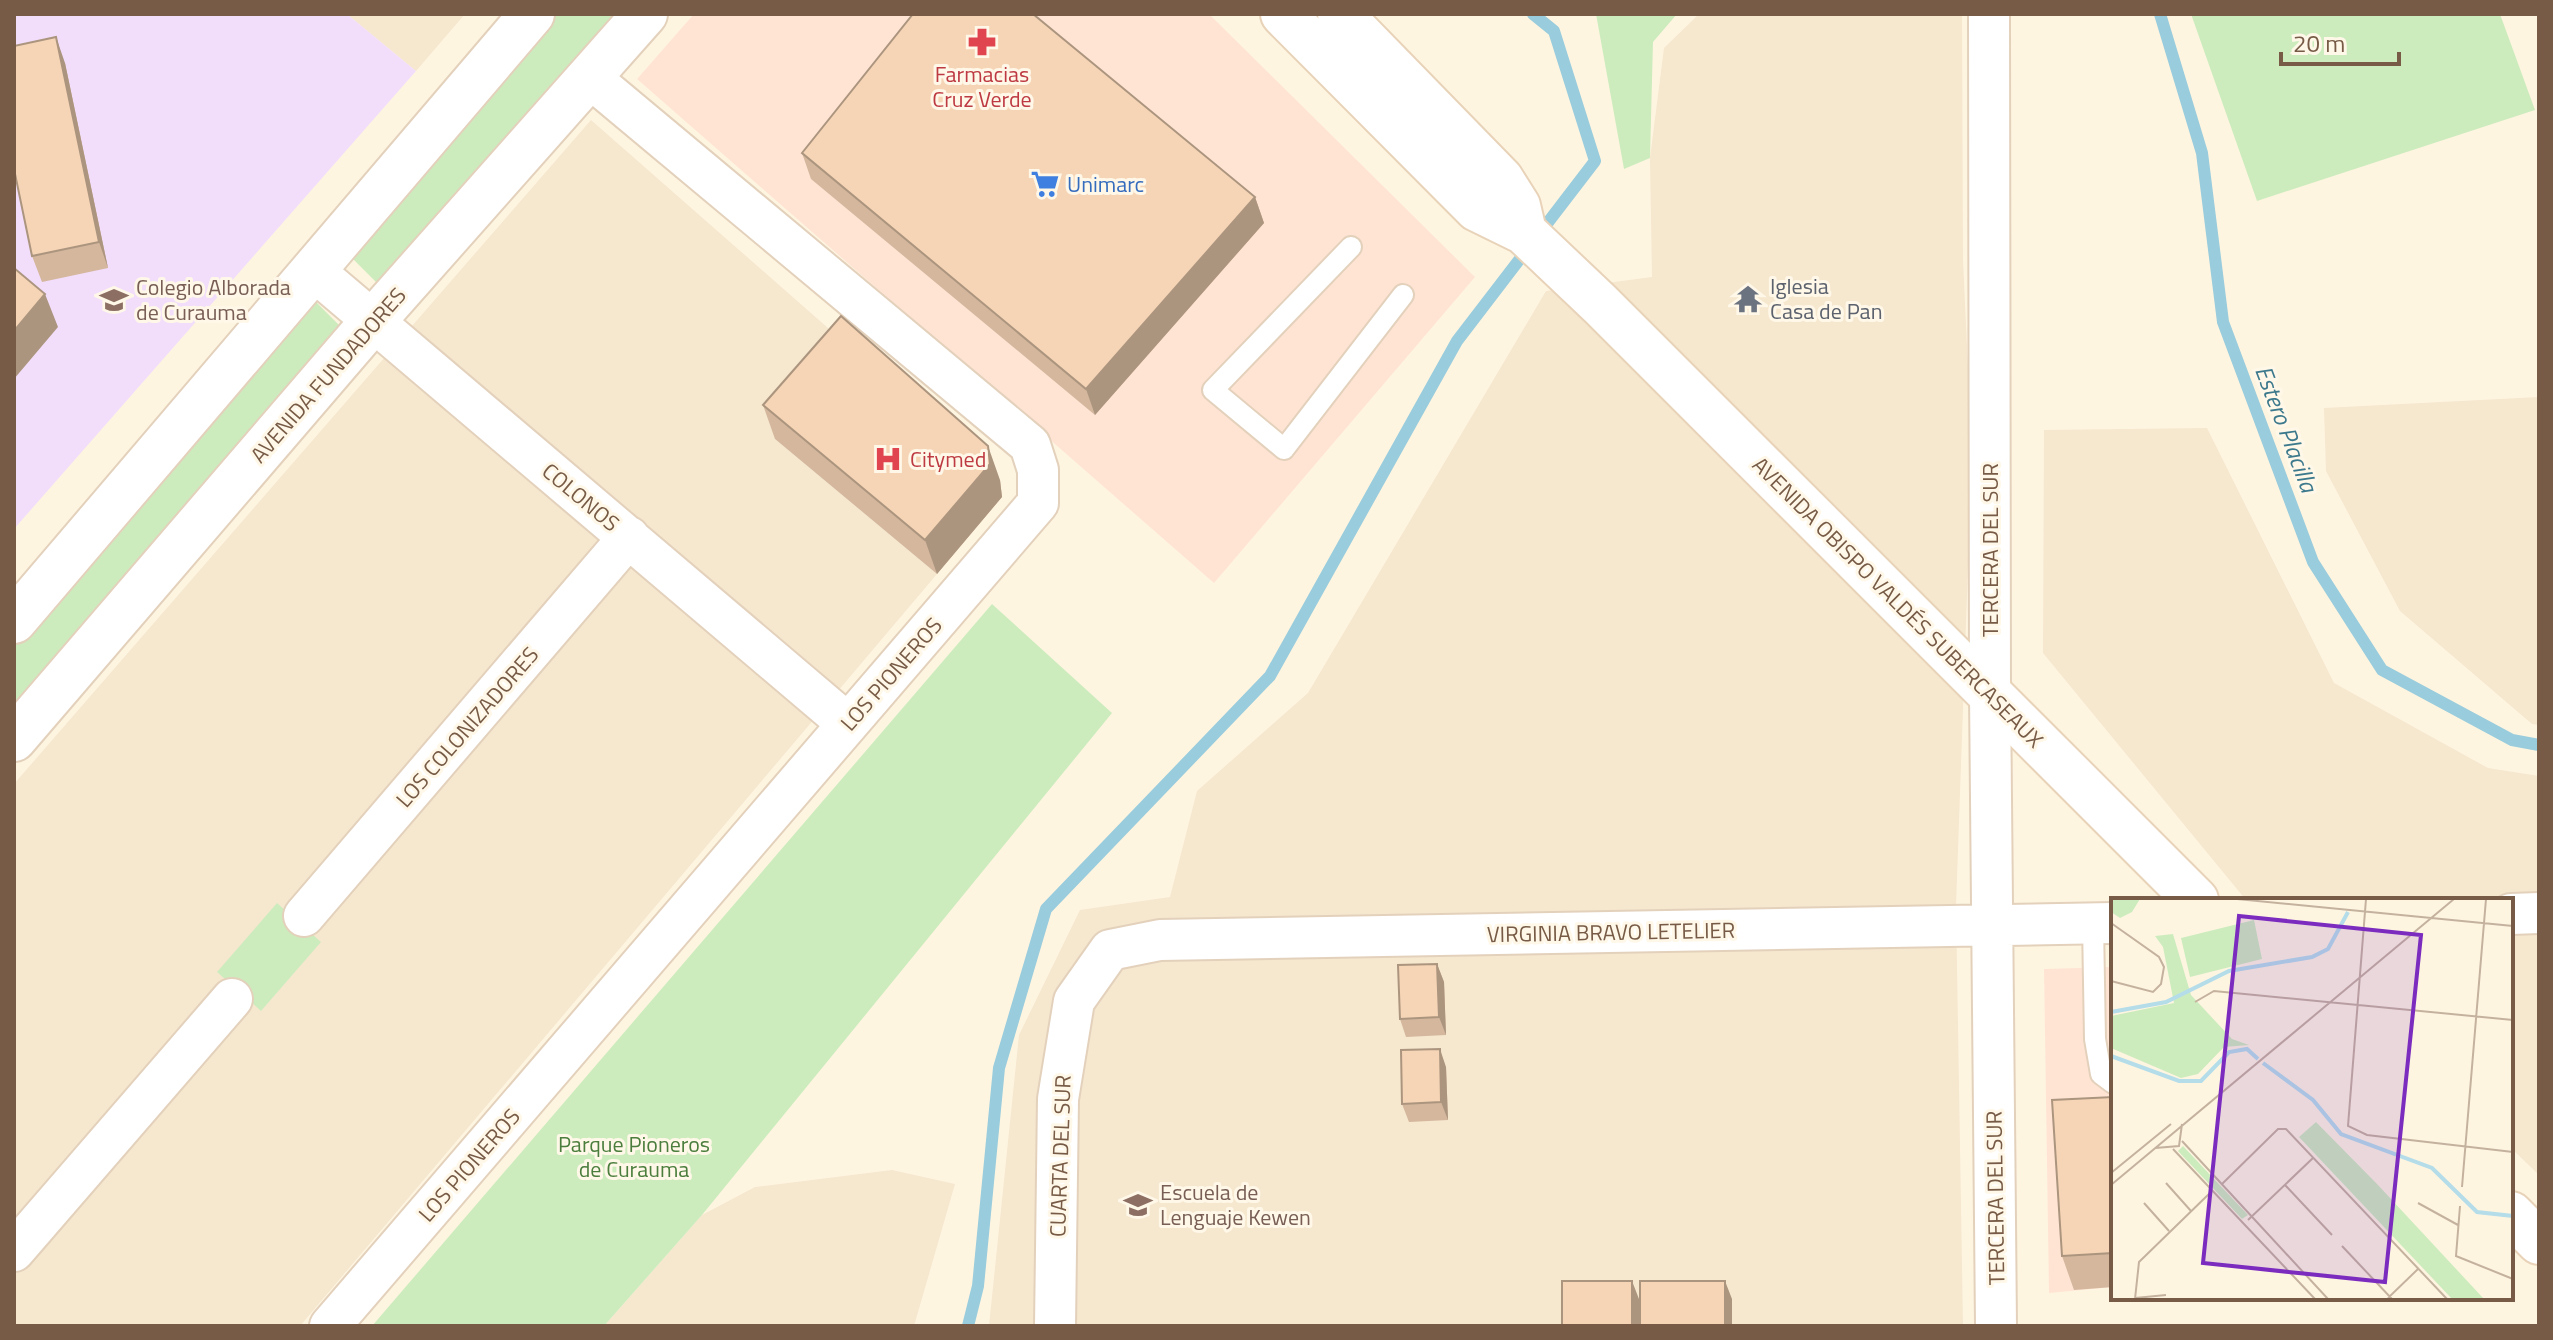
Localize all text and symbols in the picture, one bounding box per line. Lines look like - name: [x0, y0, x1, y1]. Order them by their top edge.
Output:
- scale bar: [2281, 16, 2399, 66]
- text: 20 m: [2293, 25, 2345, 61]
- pharmacy icon: Farmacias Cruz Verde: [967, 27, 997, 57]
- place label: Farmacias Cruz Verde: [932, 57, 1032, 116]
- place label: Unimarc: [1067, 167, 1144, 201]
- supermarket icon: Unimarc: [1030, 169, 1060, 199]
- place label: Iglesia Casa de Pan: [1770, 269, 1882, 328]
- place label: Colegio Alborada de Curauma: [136, 270, 291, 329]
- street label: AVENIDA FUNDADORES: [242, 280, 414, 470]
- temple icon: Iglesia Casa de Pan: [1733, 284, 1763, 314]
- school or university icon: Colegio Alborada de Curauma: [99, 285, 129, 315]
- water label: Estero Placilla: [2246, 360, 2328, 499]
- place label: Citymed: [910, 442, 986, 476]
- hospital icon: Citymed: [873, 444, 903, 474]
- street label: AVENIDA OBISPO VALDÉS SUBERCASEAUX: [1745, 449, 2051, 755]
- street label: COLONOS: [535, 454, 627, 540]
- street label: TERCERA DEL SUR: [1973, 463, 2007, 637]
- street label: LOS PIONEROS: [832, 609, 950, 739]
- street label: LOS COLONIZADORES: [387, 639, 547, 815]
- inset map: [2111, 898, 2513, 1300]
- street label: VIRGINIA BRAVO LETELIER: [1487, 913, 1735, 951]
- street label: CUARTA DEL SUR: [1040, 1074, 1080, 1238]
- street label: LOS PIONEROS: [410, 1100, 528, 1230]
- street label: TERCERA DEL SUR: [1976, 1111, 2014, 1285]
- park label: Parque Pioneros de Curauma: [558, 1127, 710, 1186]
- place label: Escuela de Lenguaje Kewen: [1160, 1175, 1311, 1234]
- school or university icon: Escuela de Lenguaje Kewen: [1123, 1190, 1153, 1220]

